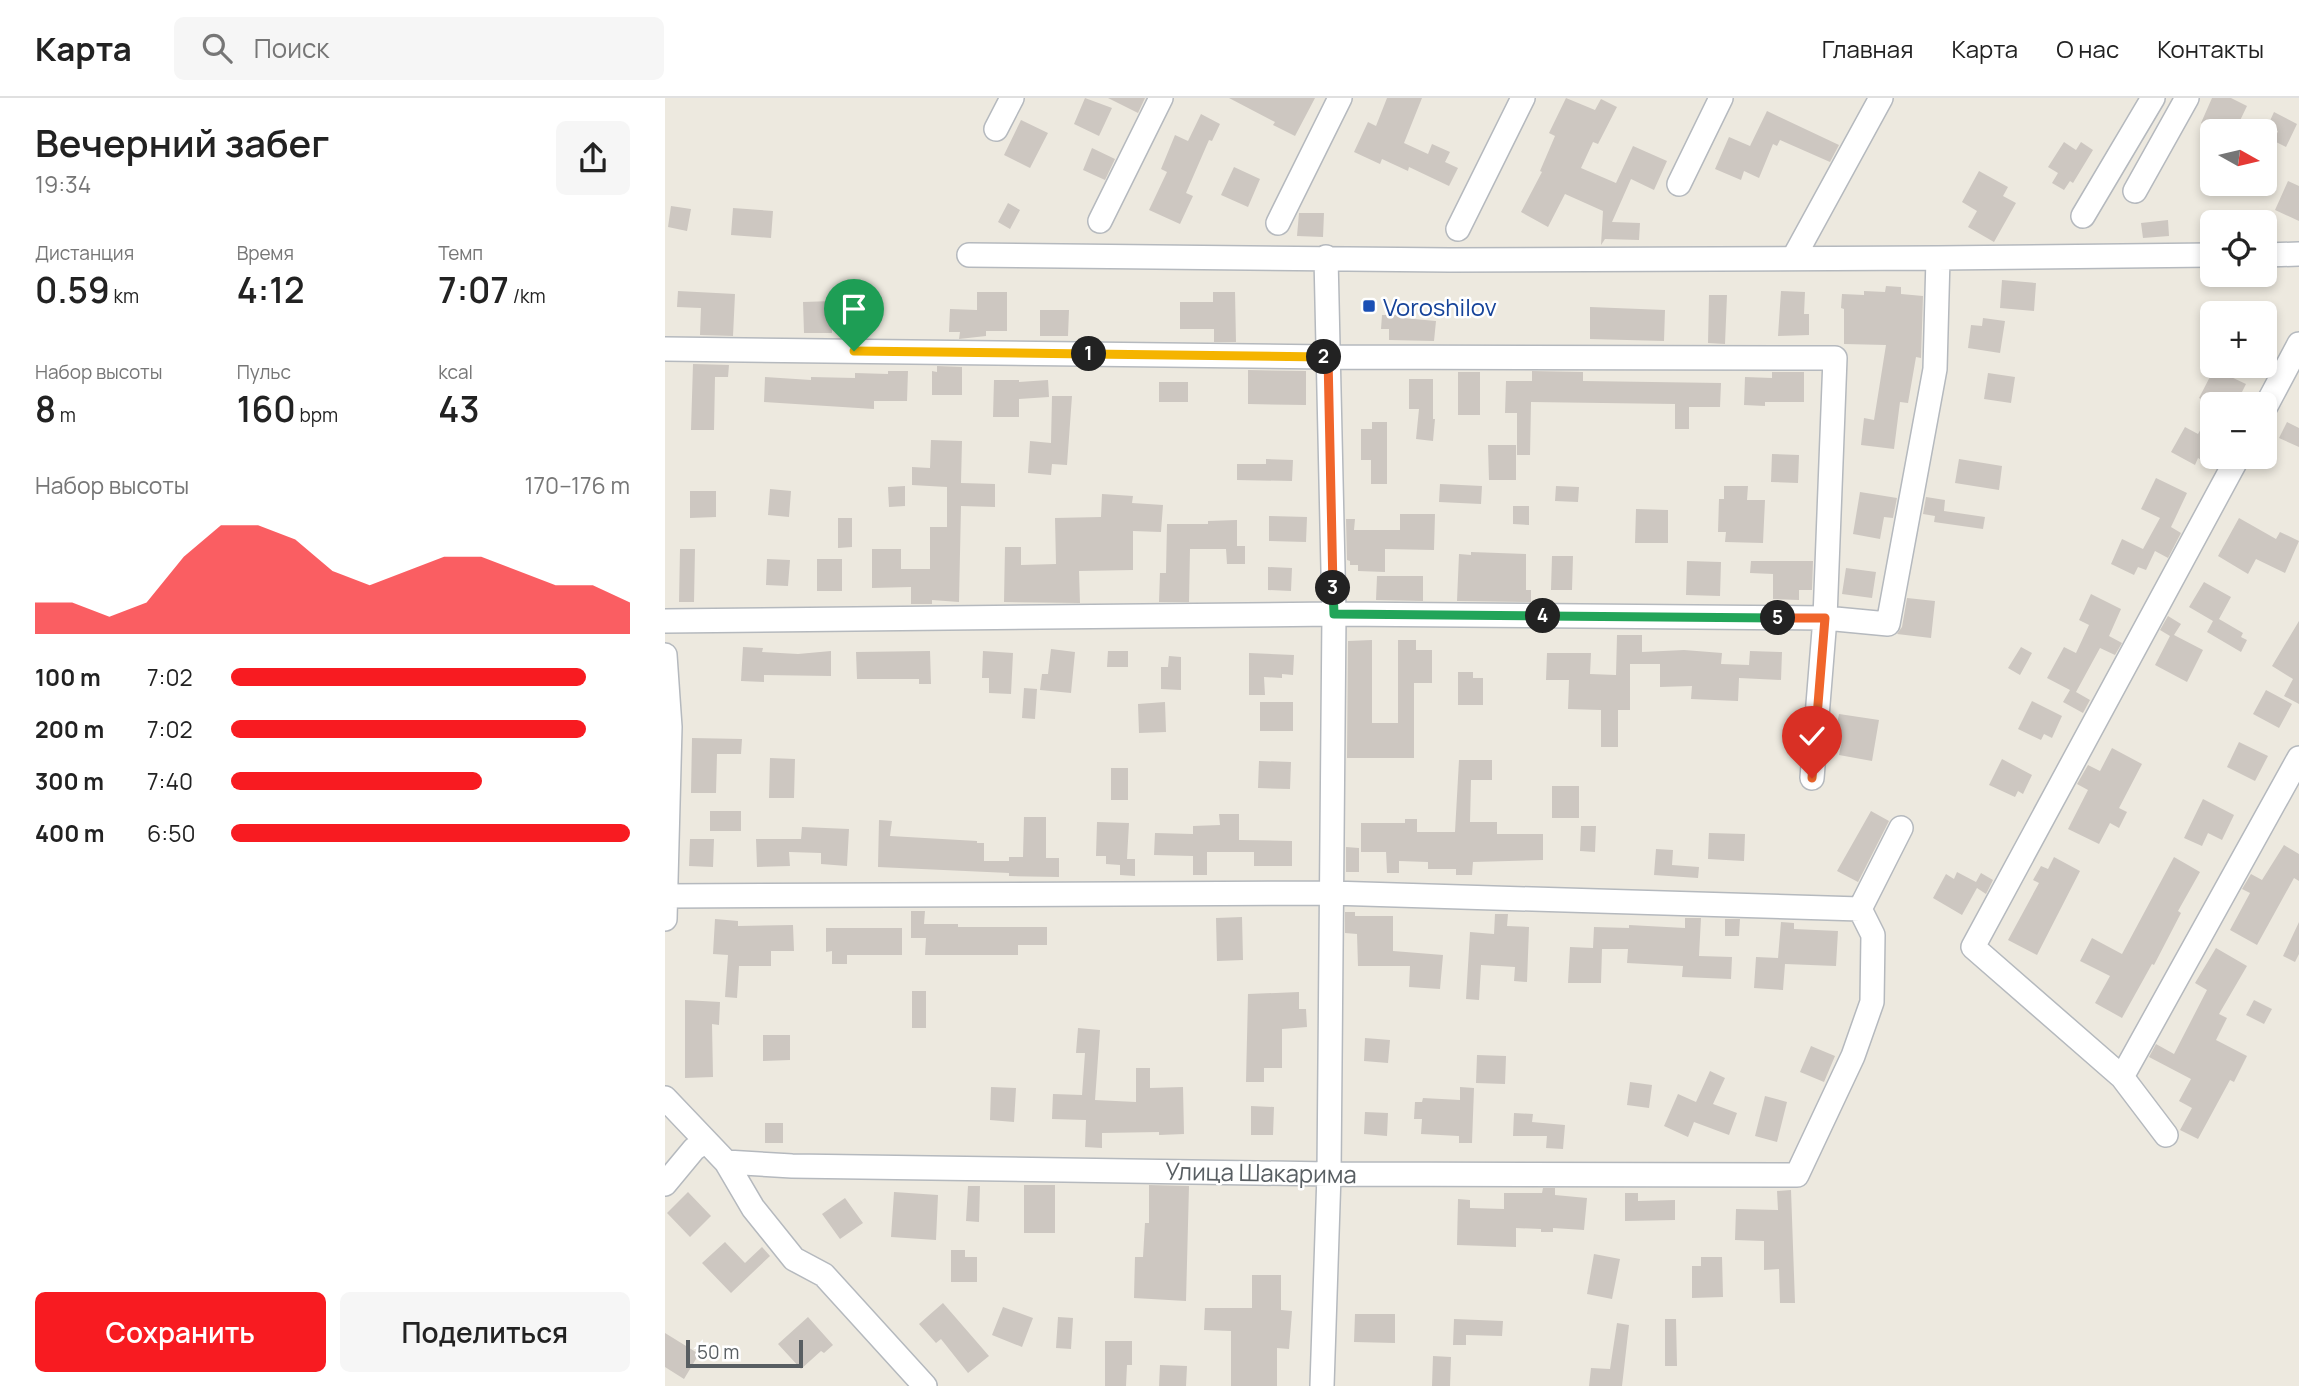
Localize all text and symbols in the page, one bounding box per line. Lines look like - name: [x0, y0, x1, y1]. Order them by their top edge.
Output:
- search box: [174, 17, 664, 80]
- text: Карта: [35, 26, 132, 71]
- icon: search: [198, 29, 236, 67]
- text: Поиск: [254, 30, 329, 66]
- text: Главная: [1822, 32, 1913, 65]
- text: Карта: [1951, 32, 2018, 65]
- text: О нас: [2056, 32, 2119, 65]
- text: Контакты: [2157, 32, 2264, 65]
- text: Вечерний забег: [35, 116, 329, 168]
- north arrow: [2200, 119, 2277, 196]
- map controls: [2200, 119, 2277, 469]
- button: share: [556, 121, 630, 195]
- text: 19:34: [35, 168, 91, 200]
- button: locate: [2200, 210, 2277, 287]
- text: Дистанция: [35, 240, 134, 266]
- text: Время: [237, 240, 294, 266]
- text: Темп: [438, 240, 483, 266]
- text: 0.59: [35, 266, 110, 314]
- text: 4:12: [237, 266, 305, 314]
- text: 7:07: [438, 266, 509, 314]
- pin: [824, 279, 884, 351]
- text: km: [110, 283, 139, 309]
- text: /km: [509, 283, 546, 309]
- icon: arrive: [835, 290, 873, 328]
- place label: Voroshilov: [1383, 290, 1497, 323]
- marker: Voroshilov: [1361, 298, 1377, 314]
- button: +: [2200, 301, 2277, 378]
- pin: 1: [1071, 336, 1107, 372]
- text: 1: [1084, 340, 1093, 366]
- pin: 2: [1307, 340, 1341, 374]
- text: 2: [1318, 343, 1329, 369]
- text: Набор высоты: [35, 359, 162, 385]
- text: Пульс: [237, 359, 291, 385]
- text: kcal: [438, 359, 473, 385]
- text: 8: [35, 385, 56, 433]
- text: 160: [237, 385, 296, 433]
- text: 43: [438, 385, 479, 433]
- button: −: [2200, 392, 2277, 469]
- text: m: [56, 402, 76, 428]
- text: bpm: [296, 402, 338, 428]
- text: Набор высоты: [35, 469, 189, 501]
- text: 170–176 m: [525, 469, 630, 501]
- pin: 3: [1315, 570, 1351, 606]
- text: 3: [1327, 574, 1338, 600]
- pin: 4: [1525, 598, 1561, 634]
- pin: 5: [1761, 601, 1795, 636]
- text: 4: [1537, 602, 1548, 628]
- text: 5: [1772, 604, 1783, 630]
- text: 100 m: [35, 661, 101, 693]
- text: 7:02: [147, 661, 193, 693]
- pin: [1782, 706, 1842, 778]
- text: 200 m: [35, 713, 104, 745]
- text: 7:02: [147, 713, 193, 745]
- icon: check: [1793, 717, 1831, 755]
- text: 300 m: [35, 765, 104, 797]
- text: 7:40: [147, 765, 193, 797]
- text: 400 m: [35, 817, 105, 849]
- text: 6:50: [147, 817, 195, 849]
- street label: Улица Шакарима: [1165, 1154, 1357, 1190]
- button: Сохранить: [35, 1292, 326, 1372]
- button: Поделиться: [340, 1292, 630, 1372]
- scale bar: [686, 1337, 803, 1369]
- text: 50 m: [697, 1339, 739, 1365]

